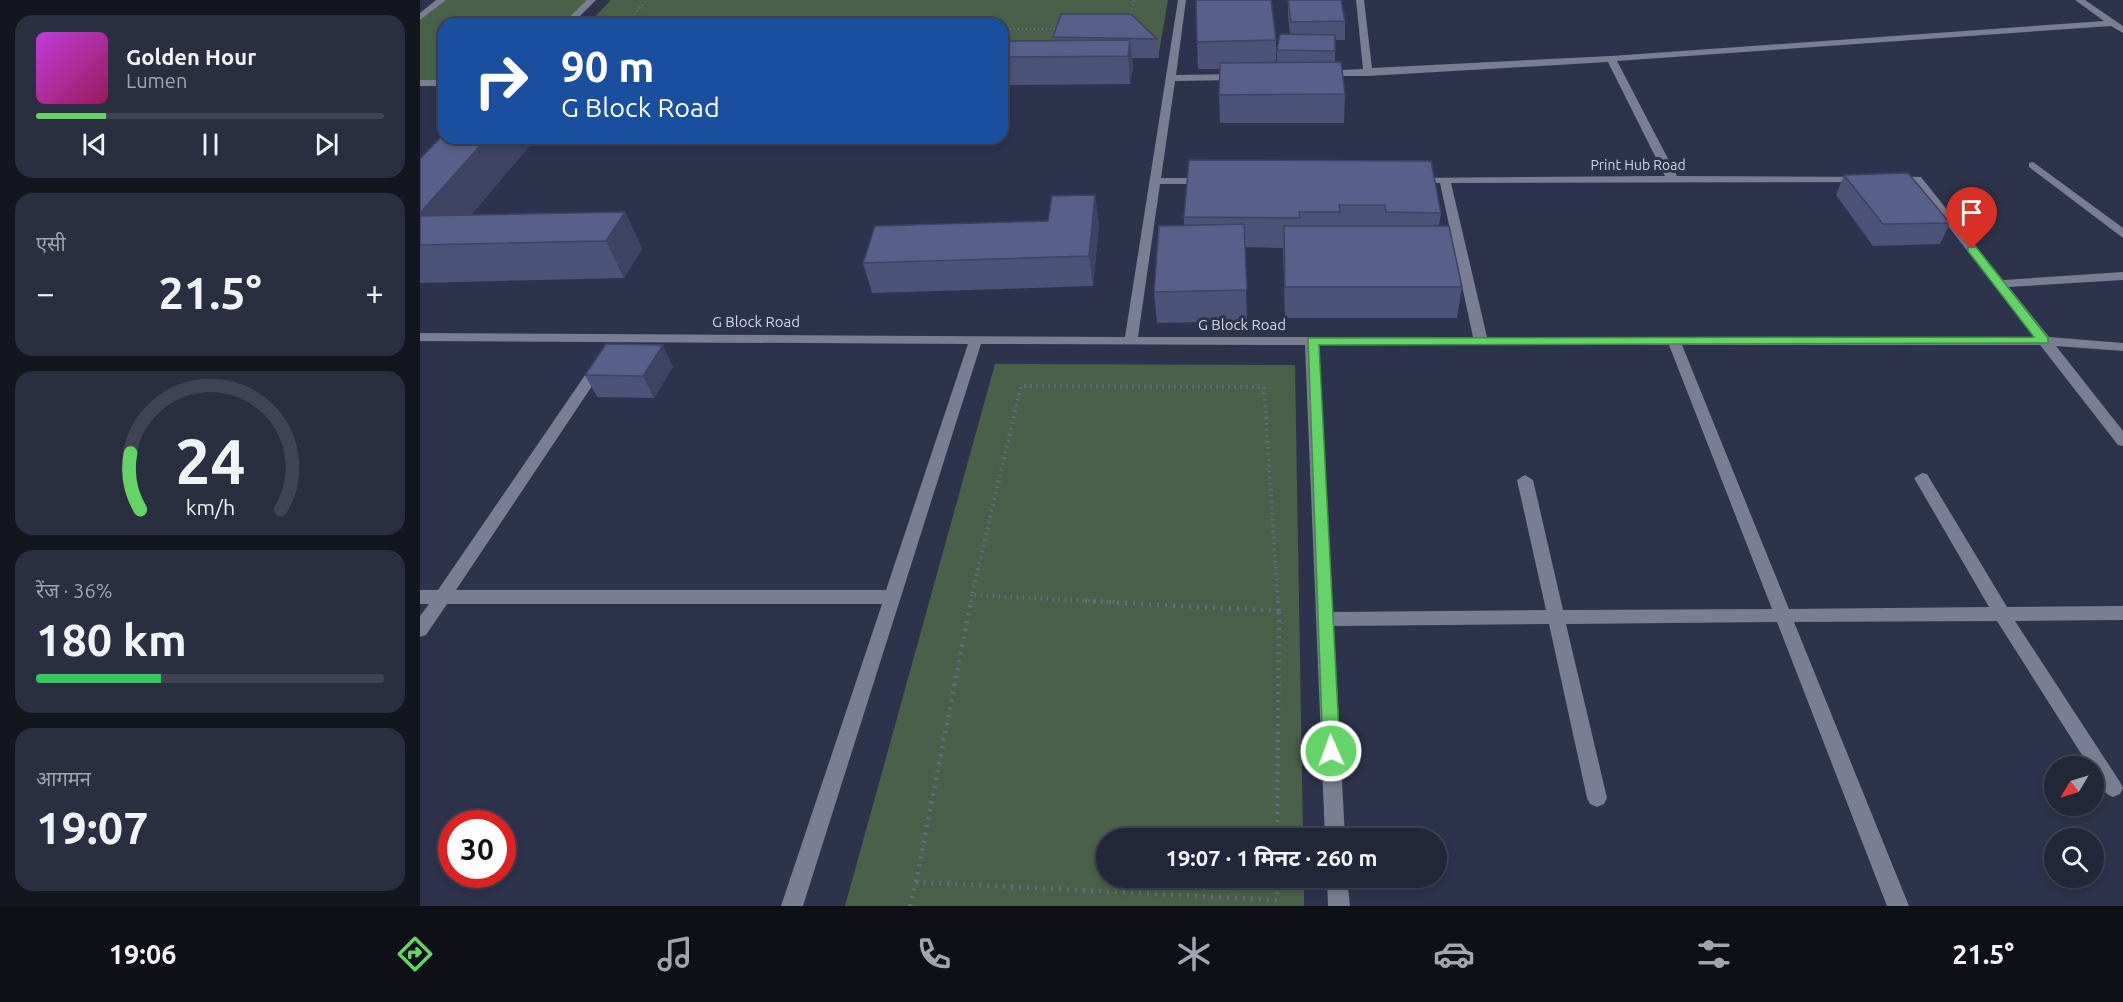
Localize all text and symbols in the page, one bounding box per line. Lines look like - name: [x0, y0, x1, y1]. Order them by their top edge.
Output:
- icon: right: [462, 42, 540, 120]
- text: 90 m: [561, 43, 655, 90]
- text: Golden Hour: [126, 44, 256, 69]
- text: Lumen: [126, 69, 187, 92]
- text: G Block Road: [561, 92, 720, 122]
- icon: previous: [78, 128, 111, 161]
- icon: pause: [194, 128, 227, 161]
- icon: next: [310, 128, 343, 161]
- street label: Print Hub Road: [1590, 157, 1686, 173]
- pin: [1946, 187, 1997, 249]
- icon: arrive: [1955, 196, 1988, 229]
- text: एसी: [36, 232, 66, 255]
- text: 21.5°: [158, 267, 262, 318]
- text: −: [36, 274, 55, 311]
- text: +: [365, 274, 384, 311]
- street label: G Block Road: [712, 313, 800, 330]
- street label: G Block Road: [1198, 316, 1286, 333]
- text: 24: [175, 426, 245, 496]
- text: km/h: [185, 495, 235, 519]
- text: रेंज · 36%: [36, 579, 112, 602]
- text: 180 km: [36, 614, 187, 665]
- position arrow: [1299, 719, 1363, 783]
- north arrow: [2044, 756, 2104, 816]
- map controls: [2044, 756, 2104, 888]
- text: आगमन: [36, 767, 91, 790]
- text: 19:07: [36, 802, 149, 853]
- speed limit sign: 30: [438, 810, 516, 888]
- button: search: [2044, 828, 2104, 888]
- text: 19:07 · 1 मिनट · 260 m: [1166, 845, 1377, 870]
- icon: directions: [394, 933, 436, 975]
- icon: music: [654, 933, 696, 975]
- icon: phone: [913, 933, 955, 975]
- icon: climate: [1173, 933, 1215, 975]
- icon: car: [1433, 933, 1475, 975]
- icon: filters: [1693, 933, 1735, 975]
- text: 19:06: [109, 939, 176, 969]
- text: 21.5°: [1952, 939, 2014, 969]

